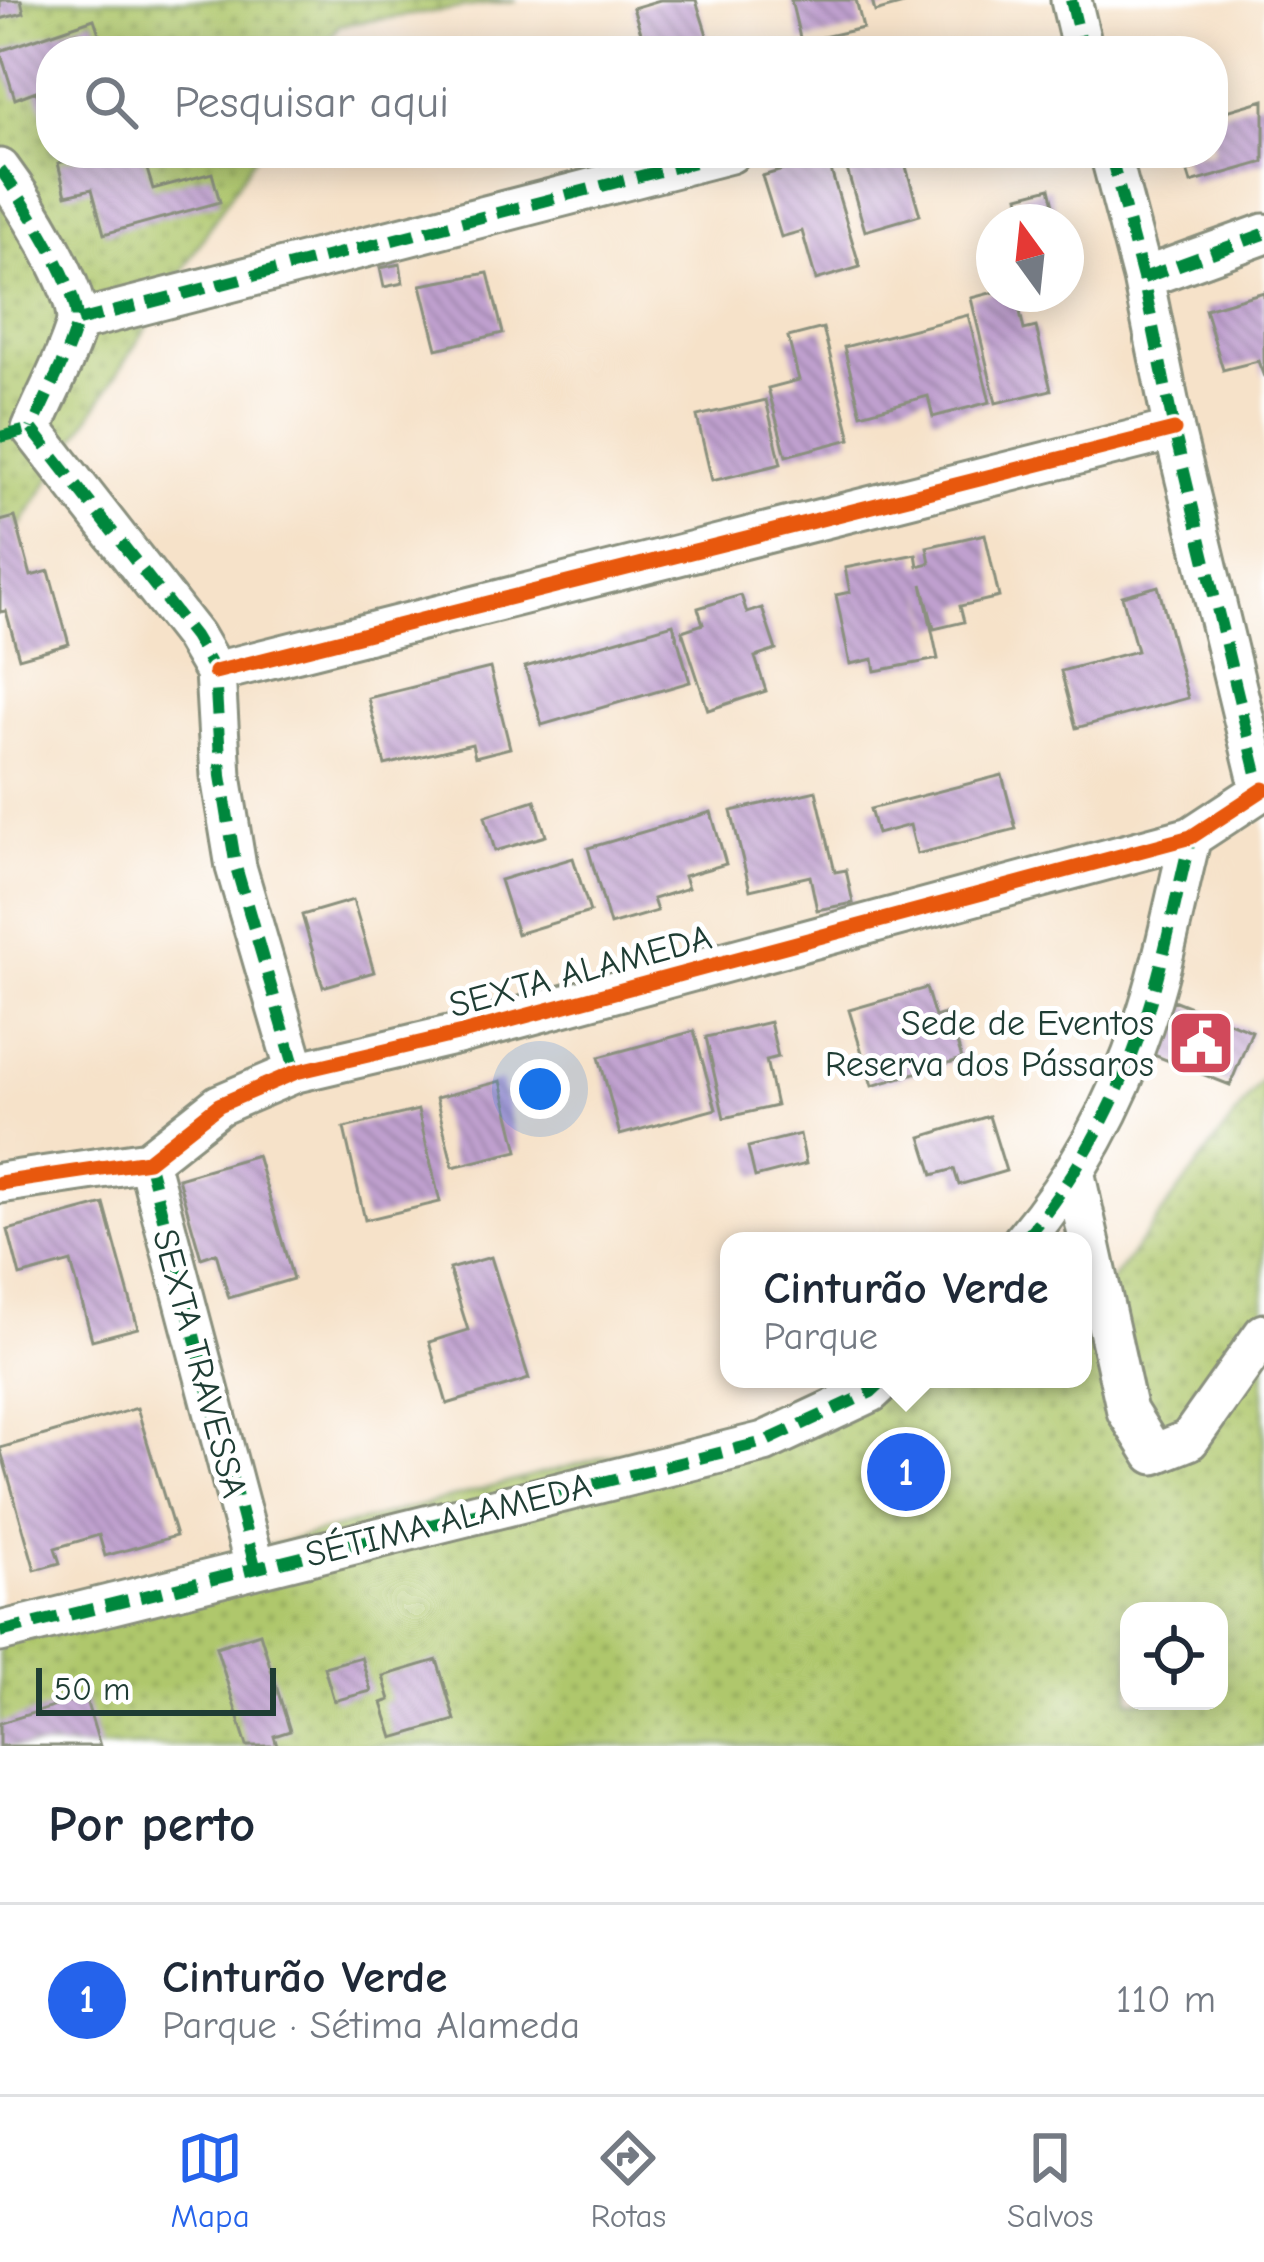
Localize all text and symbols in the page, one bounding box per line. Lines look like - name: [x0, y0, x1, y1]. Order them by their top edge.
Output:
- search box: [36, 36, 1228, 168]
- icon: search: [78, 69, 144, 135]
- text: Pesquisar aqui: [174, 76, 449, 128]
- north arrow: [976, 204, 1084, 312]
- street label: SEXTA ALAMEDA: [445, 917, 716, 1026]
- place label: Sede de Eventos Reserva dos Pássaros: [825, 1003, 1154, 1085]
- public building icon: Sede de Eventos Reserva dos Pássaros: [1166, 1008, 1236, 1078]
- your location: [510, 1059, 570, 1119]
- street label: SEXTA TRAVESSA: [144, 1225, 255, 1502]
- popup: [720, 1232, 1092, 1388]
- text: Cinturão Verde: [763, 1262, 1049, 1314]
- text: Parque: [763, 1314, 878, 1359]
- pin: 1: [867, 1427, 945, 1517]
- street label: SÉTIMA ALAMEDA: [301, 1464, 595, 1576]
- map controls: [1120, 1602, 1228, 1710]
- button: locate: [1120, 1602, 1228, 1710]
- scale bar: [36, 1662, 276, 1715]
- text: 50 m: [54, 1670, 130, 1708]
- text: Por perto: [48, 1795, 255, 1854]
- text: Cinturão Verde: [162, 1951, 447, 2003]
- text: 1: [79, 1977, 95, 2022]
- text: 110 m: [1116, 1977, 1216, 2022]
- text: Parque · Sétima Alameda: [162, 2003, 580, 2048]
- tab: Mapa: [170, 2125, 250, 2235]
- tab: Rotas: [591, 2125, 666, 2235]
- tab: Salvos: [1007, 2125, 1094, 2235]

